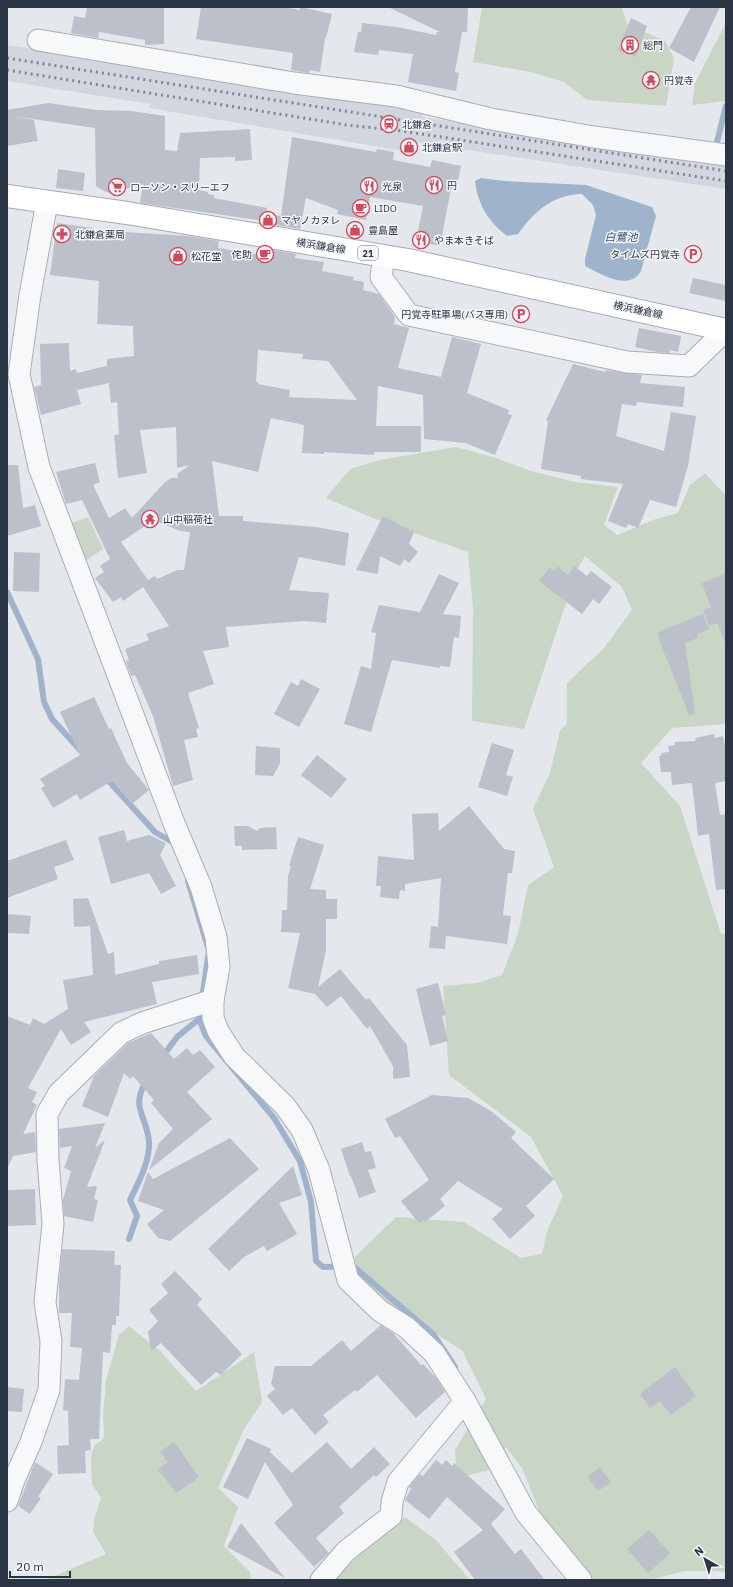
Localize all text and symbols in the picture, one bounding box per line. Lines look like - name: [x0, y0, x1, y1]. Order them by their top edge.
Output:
- building icon: 総門: [620, 35, 640, 55]
- place label: 総門: [643, 39, 663, 52]
- temple icon: 円覚寺: [641, 70, 661, 90]
- place label: 円覚寺: [664, 74, 694, 87]
- station icon: 北鎌倉: [379, 114, 399, 134]
- place label: 北鎌倉: [402, 118, 432, 131]
- shop icon: 北鎌倉駅: [399, 137, 419, 157]
- place label: 北鎌倉駅: [422, 141, 463, 154]
- restaurant icon: 円: [424, 175, 444, 195]
- restaurant icon: 光泉: [359, 176, 379, 196]
- supermarket icon: ローソン・スリーエフ: [107, 177, 127, 197]
- place label: 円: [447, 179, 457, 192]
- place label: 光泉: [382, 180, 403, 193]
- place label: ローソン・スリーエフ: [130, 181, 230, 194]
- cafe icon: LIDO: [351, 198, 371, 218]
- place label: LIDO: [374, 202, 397, 215]
- shop icon: マヤノカヌレ: [258, 210, 278, 230]
- place label: マヤノカヌレ: [281, 214, 340, 227]
- shop icon: 豊島屋: [345, 220, 365, 240]
- pharmacy icon: 北鎌倉薬局: [52, 224, 72, 244]
- place label: 豊島屋: [368, 224, 398, 237]
- place label: 北鎌倉薬局: [75, 228, 125, 241]
- restaurant icon: やま本きそば: [411, 230, 431, 250]
- water label: 白鷺池: [605, 230, 638, 244]
- place label: やま本きそば: [434, 234, 494, 247]
- street label: 横浜鎌倉線: [295, 236, 347, 256]
- cafe icon: 侘助: [255, 244, 275, 264]
- parking icon: タイムズ円覚寺: [683, 244, 703, 264]
- shop icon: 松花堂: [168, 246, 188, 266]
- road number: 21: [358, 246, 378, 260]
- place label: 侘助: [231, 248, 252, 261]
- place label: タイムズ円覚寺: [610, 248, 680, 261]
- place label: 松花堂: [191, 250, 221, 263]
- street label: 横浜鎌倉線: [612, 298, 664, 322]
- parking icon: 円覚寺駐車場(バス専用): [511, 304, 531, 324]
- place label: 円覚寺駐車場(バス専用): [401, 308, 508, 321]
- temple icon: 山中稲荷社: [140, 509, 160, 529]
- place label: 山中稲荷社: [163, 513, 213, 526]
- north arrow: [685, 1539, 725, 1579]
- text: N: [691, 1543, 706, 1559]
- scale bar: [10, 1553, 70, 1579]
- text: 20 m: [16, 1559, 44, 1574]

